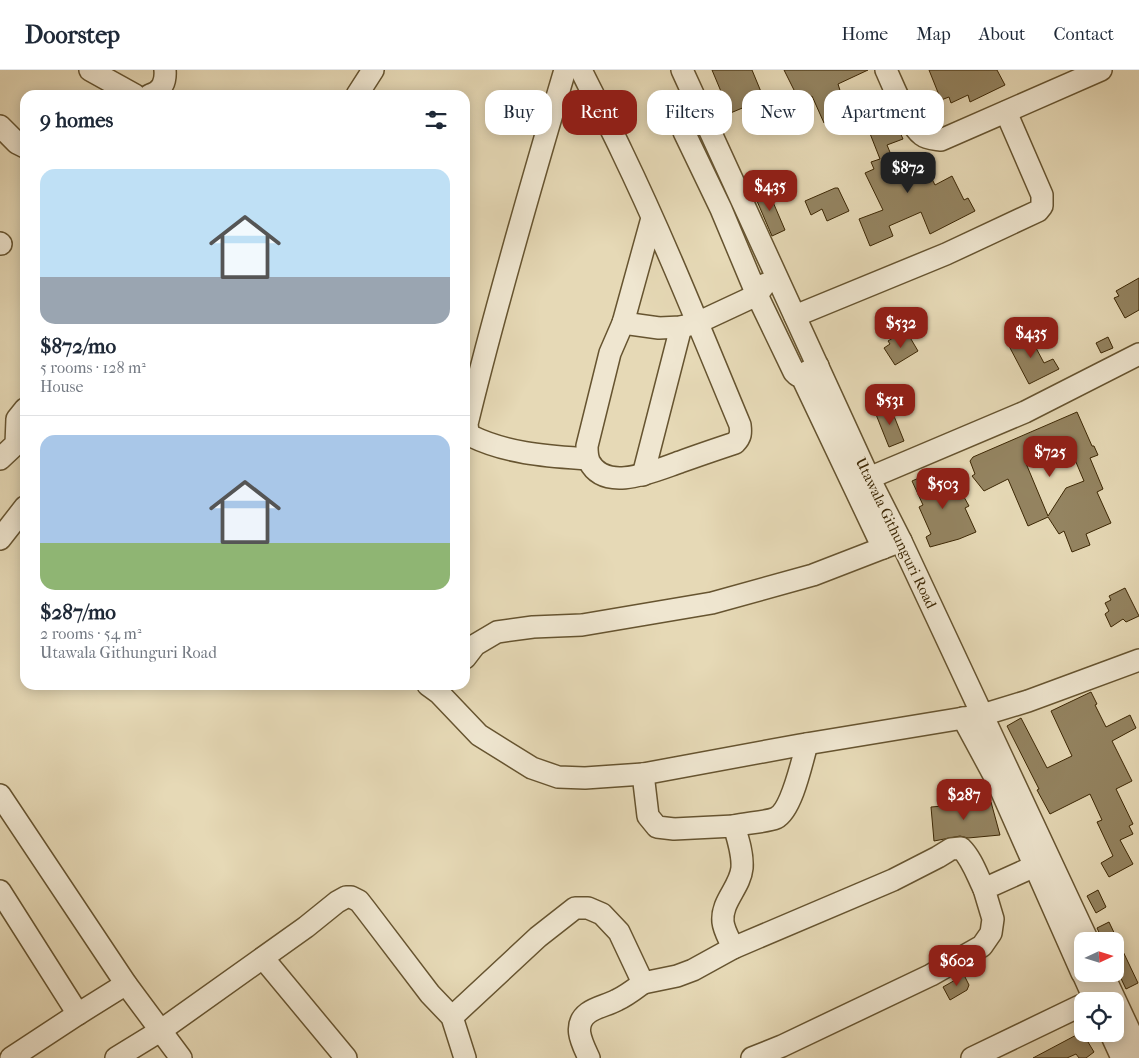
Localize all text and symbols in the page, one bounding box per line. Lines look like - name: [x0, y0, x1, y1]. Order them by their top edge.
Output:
- text: Doorstep: [25, 21, 120, 49]
- text: Home: [841, 24, 888, 45]
- text: Map: [916, 24, 951, 45]
- text: About: [979, 24, 1025, 45]
- text: Contact: [1053, 24, 1114, 45]
- chip: Buy: [485, 90, 552, 135]
- chip: Rent: [562, 90, 637, 135]
- chip: Filters: [647, 90, 732, 135]
- chip: New: [742, 90, 814, 135]
- chip: Apartment: [824, 90, 944, 135]
- icon: filters: [422, 106, 450, 134]
- text: 9 homes: [40, 108, 113, 132]
- pin: $872: [878, 152, 938, 194]
- text: $872: [892, 158, 924, 177]
- pin: $435: [740, 170, 800, 212]
- text: $435: [754, 176, 786, 195]
- icon: home: [200, 202, 290, 292]
- pin: $532: [871, 306, 931, 349]
- text: $532: [886, 313, 916, 332]
- pin: $435: [1001, 316, 1061, 359]
- text: $435: [1015, 323, 1047, 342]
- text: $872/mo: [40, 334, 116, 358]
- text: 5 rooms · 128 m²: [40, 358, 146, 377]
- text: House: [40, 377, 83, 396]
- pin: $531: [860, 384, 920, 426]
- text: $531: [876, 390, 904, 409]
- pin: $725: [1020, 436, 1080, 478]
- text: $725: [1034, 442, 1066, 461]
- street label: Utawala Githunguri Road: [852, 455, 941, 612]
- icon: home: [200, 467, 290, 557]
- pin: $503: [913, 468, 973, 510]
- text: $503: [927, 474, 959, 493]
- text: $287/mo: [40, 600, 116, 624]
- text: 2 rooms · 54 m²: [40, 624, 141, 643]
- text: Utawala Githunguri Road: [40, 643, 217, 662]
- pin: $287: [934, 778, 994, 821]
- text: $287: [948, 785, 980, 804]
- north arrow: [1074, 932, 1124, 982]
- map controls: [1074, 932, 1124, 1042]
- pin: $602: [927, 944, 987, 987]
- text: $602: [940, 951, 974, 970]
- button: locate: [1074, 992, 1124, 1042]

